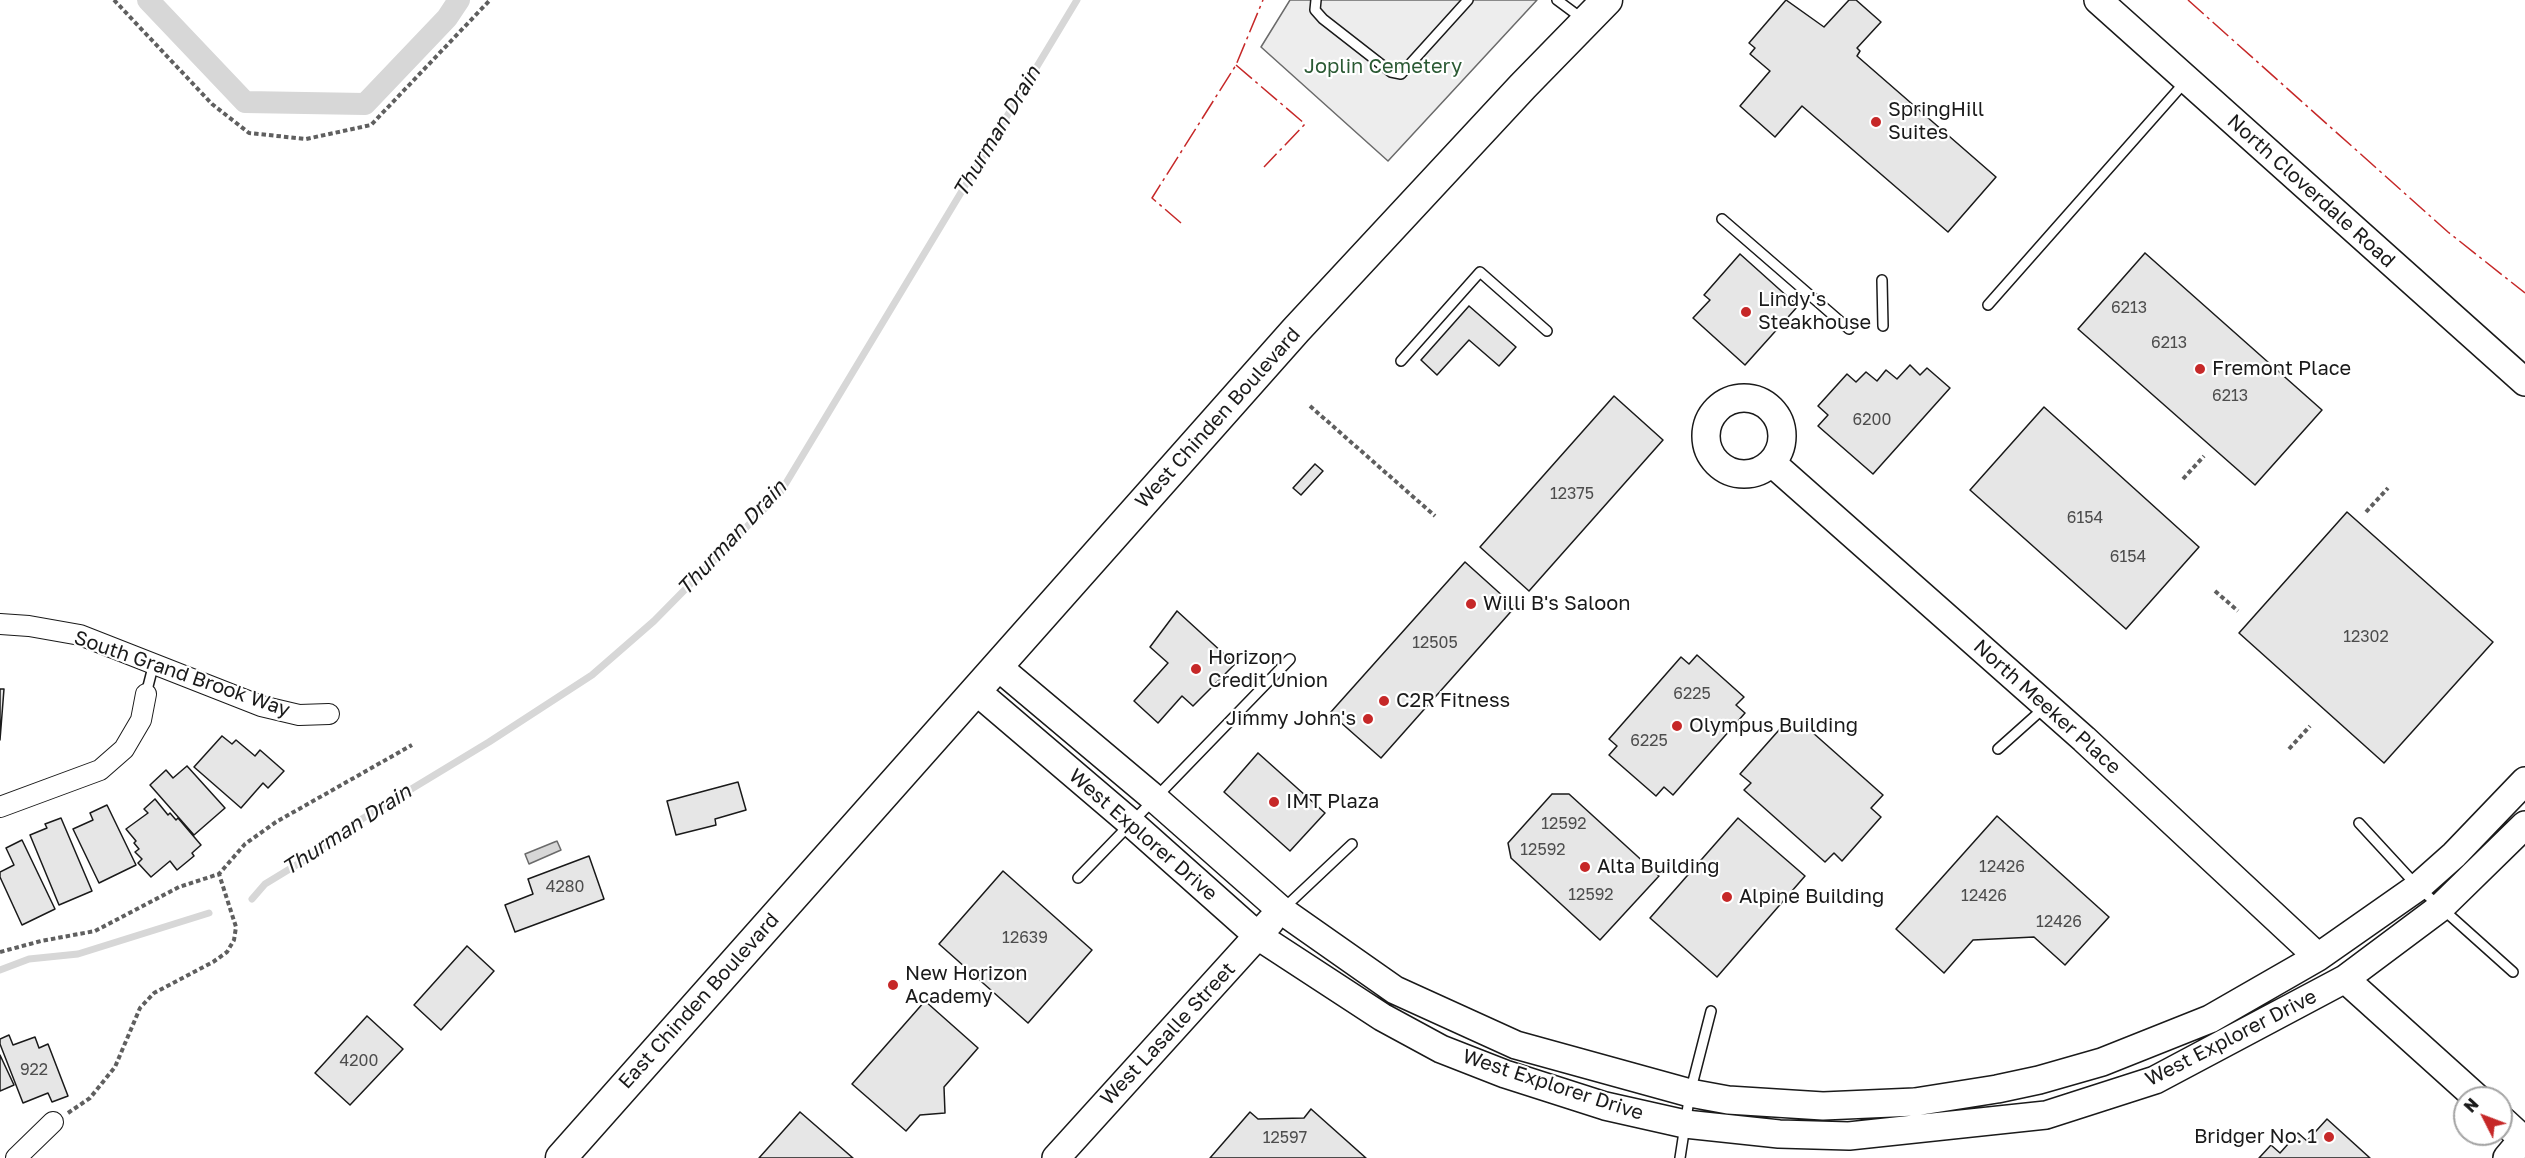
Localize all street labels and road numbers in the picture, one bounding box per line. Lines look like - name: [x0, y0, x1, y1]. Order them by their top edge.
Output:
- street label: North Cloverdale Road: [2222, 109, 2400, 273]
- street label: West Chinden Boulevard: [1130, 323, 1306, 513]
- street label: South Grand Brook Way: [71, 626, 293, 722]
- street label: North Meeker Place: [1968, 635, 2126, 779]
- street label: West Explorer Drive: [1064, 764, 1222, 906]
- street label: East Chinden Boulevard: [614, 908, 784, 1094]
- street label: West Lasalle Street: [1096, 958, 1240, 1110]
- street label: West Explorer Drive: [2141, 984, 2321, 1092]
- street label: West Explorer Drive: [1459, 1044, 1647, 1126]

